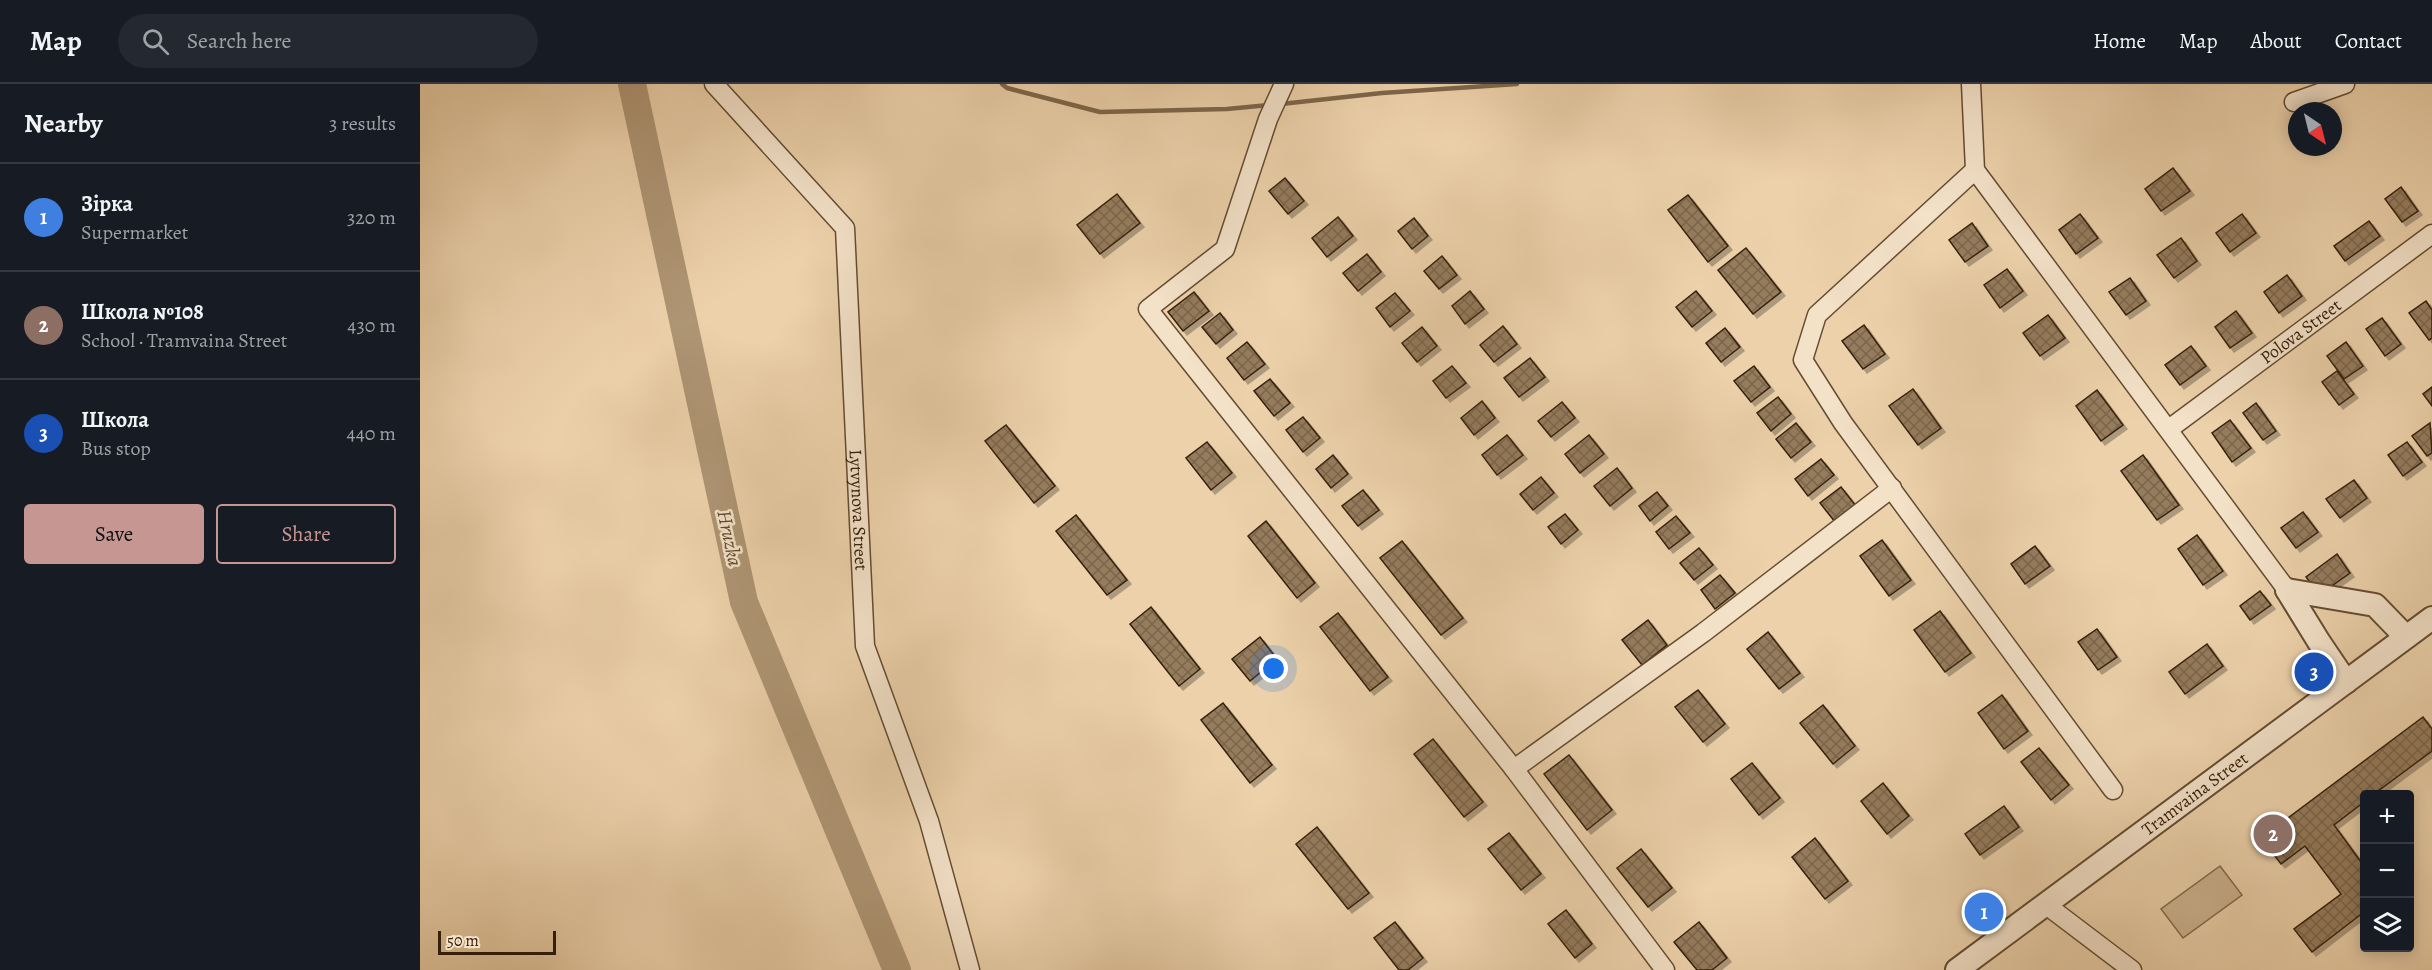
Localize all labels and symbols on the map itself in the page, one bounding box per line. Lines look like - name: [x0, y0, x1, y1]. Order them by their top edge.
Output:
- north arrow: [2288, 102, 2342, 156]
- street label: Polova Street: [2255, 293, 2346, 369]
- street label: Lytvynova Street: [844, 449, 873, 571]
- water label: Hruzka: [710, 508, 749, 569]
- pin: 3: [2294, 650, 2334, 694]
- your location: [1259, 654, 1288, 683]
- street label: Tramvaina Street: [2137, 746, 2253, 841]
- pin: 2: [2254, 812, 2292, 856]
- pin: 1: [1964, 890, 2004, 934]
- scale bar: [438, 928, 556, 956]

